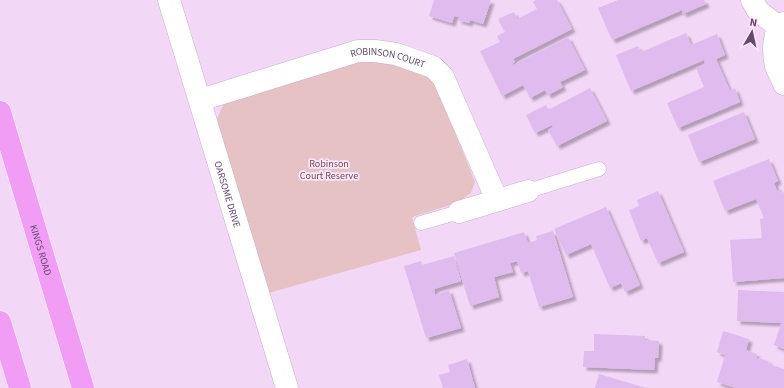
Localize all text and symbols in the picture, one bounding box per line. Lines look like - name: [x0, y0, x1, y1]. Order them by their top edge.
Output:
- north arrow: [732, 12, 772, 52]
- text: N: [749, 15, 758, 31]
- street label: ROBINSON COURT: [349, 45, 428, 72]
- park label: Robinson Court Reserve: [300, 157, 358, 183]
- street label: OARSOME DRIVE: [210, 159, 244, 230]
- street label: KINGS ROAD: [26, 223, 55, 277]

